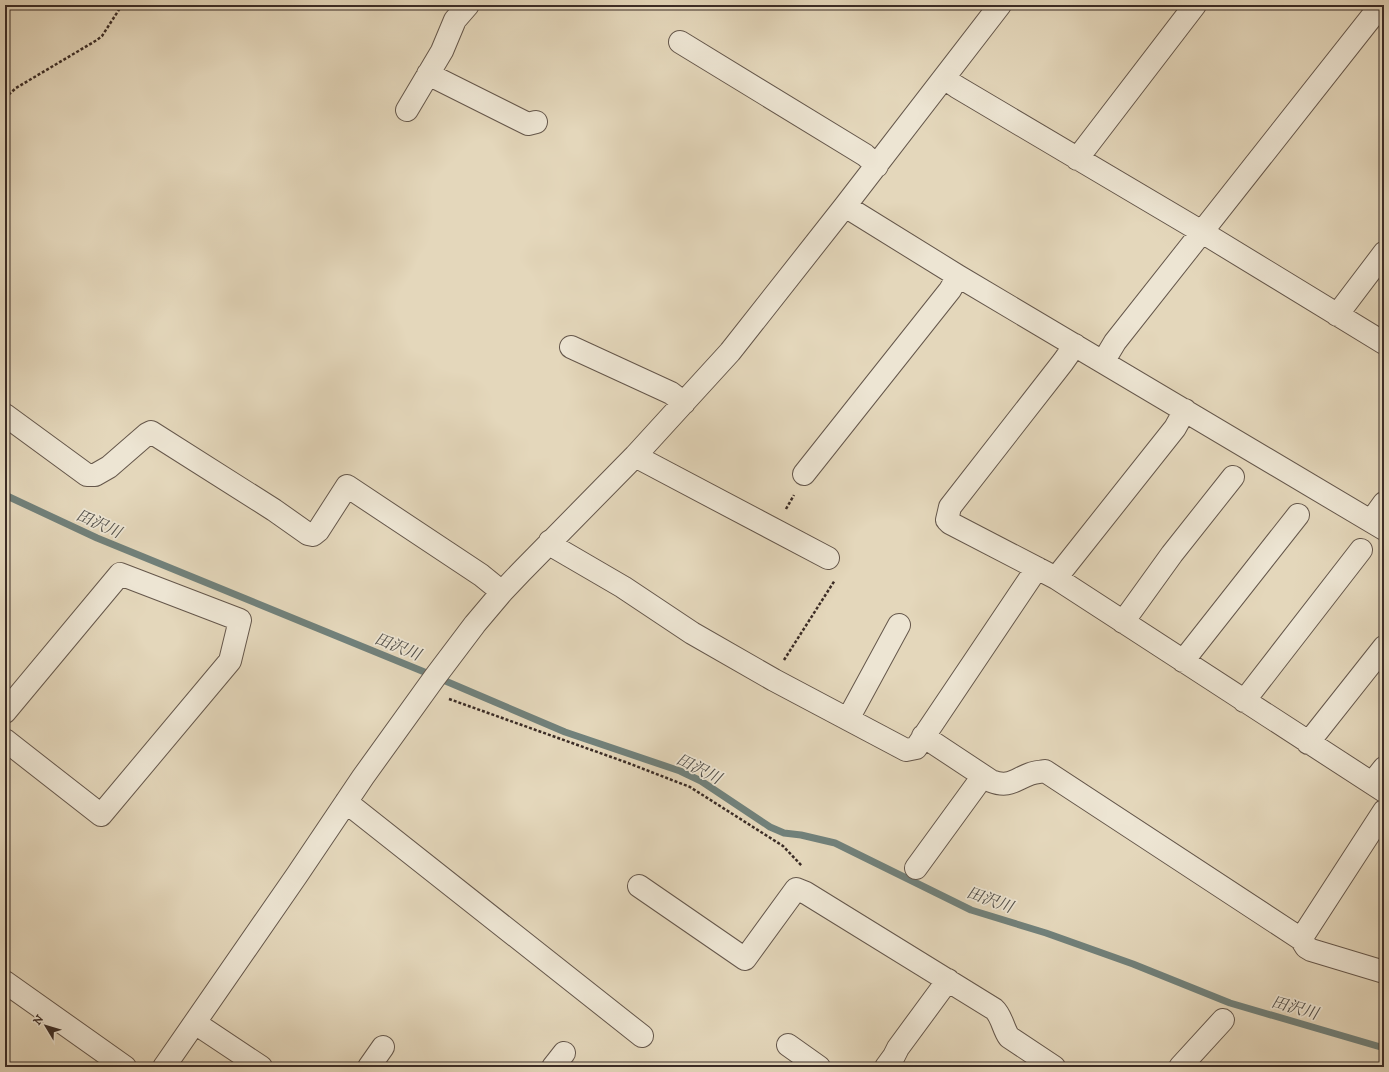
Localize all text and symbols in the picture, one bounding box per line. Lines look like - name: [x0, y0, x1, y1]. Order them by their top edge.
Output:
- water label: 田沢川: [73, 505, 126, 544]
- water label: 田沢川: [372, 629, 425, 666]
- water label: 田沢川: [673, 749, 726, 790]
- water label: 田沢川: [964, 882, 1018, 918]
- water label: 田沢川: [1269, 992, 1322, 1025]
- north arrow: [26, 1006, 66, 1046]
- text: N: [31, 1013, 47, 1028]

